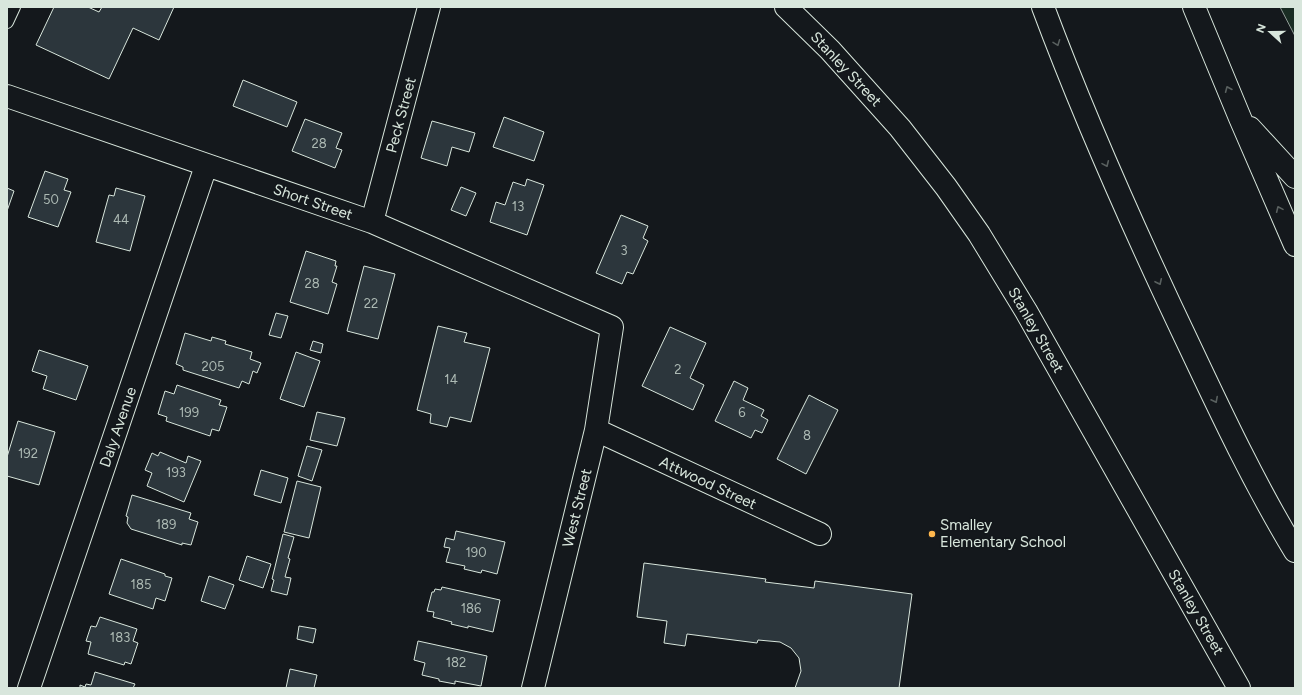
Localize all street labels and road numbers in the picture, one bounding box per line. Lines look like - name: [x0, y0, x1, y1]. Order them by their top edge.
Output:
- street label: Stanley Street: [807, 28, 885, 110]
- street label: Peck Street: [382, 75, 420, 155]
- street label: Short Street: [271, 180, 355, 224]
- street label: Stanley Street: [1004, 284, 1068, 376]
- street label: Daly Avenue: [96, 385, 140, 469]
- street label: Attwood Street: [657, 453, 760, 513]
- street label: West Street: [559, 467, 596, 549]
- street label: Stanley Street: [1164, 566, 1228, 658]

